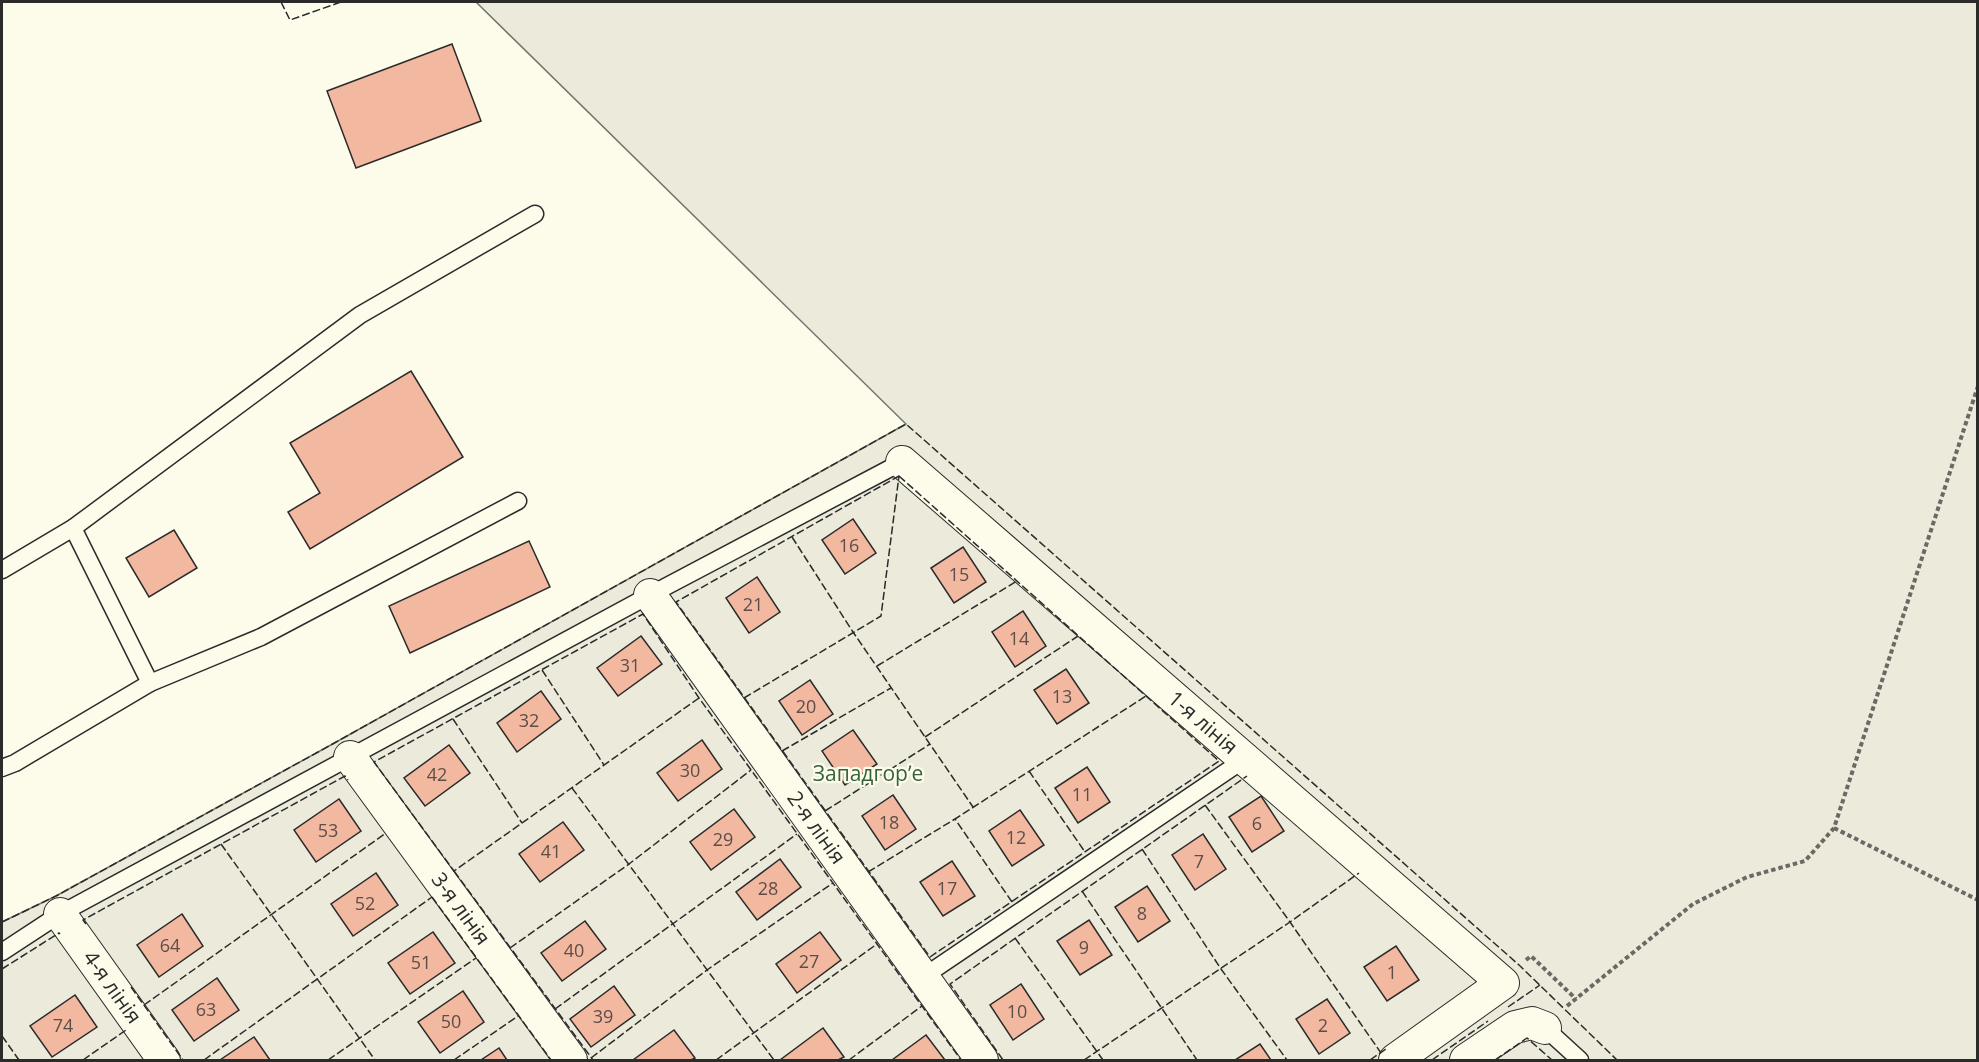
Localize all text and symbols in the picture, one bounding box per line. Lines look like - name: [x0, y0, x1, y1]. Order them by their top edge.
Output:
- house number: 16: [839, 533, 859, 557]
- house number: 15: [949, 562, 969, 586]
- house number: 21: [743, 592, 763, 616]
- house number: 14: [1009, 626, 1029, 650]
- house number: 31: [620, 653, 640, 677]
- house number: 13: [1052, 684, 1072, 708]
- street label: 1-я лінія: [1163, 684, 1244, 760]
- house number: 20: [796, 694, 816, 718]
- house number: 32: [519, 708, 539, 732]
- house number: 30: [680, 758, 700, 782]
- park label: Западгорʼе: [813, 759, 923, 787]
- house number: 42: [427, 762, 447, 786]
- house number: 11: [1072, 782, 1092, 806]
- street label: 2-я лінія: [781, 785, 853, 869]
- house number: 18: [879, 810, 899, 834]
- house number: 6: [1252, 811, 1262, 835]
- house number: 53: [318, 818, 338, 842]
- house number: 12: [1006, 825, 1026, 849]
- house number: 29: [713, 827, 733, 851]
- house number: 41: [541, 839, 561, 863]
- house number: 7: [1194, 849, 1204, 873]
- street label: 3-я лінія: [426, 866, 498, 950]
- house number: 28: [758, 876, 778, 900]
- house number: 17: [937, 876, 957, 900]
- house number: 52: [355, 891, 375, 915]
- house number: 8: [1137, 901, 1147, 925]
- house number: 64: [160, 933, 180, 957]
- house number: 9: [1079, 935, 1089, 959]
- house number: 40: [564, 938, 584, 962]
- street label: 4-я лінія: [77, 945, 149, 1029]
- house number: 27: [799, 949, 819, 973]
- house number: 51: [411, 950, 431, 974]
- house number: 1: [1387, 960, 1397, 984]
- house number: 63: [196, 997, 216, 1021]
- house number: 10: [1007, 999, 1027, 1023]
- house number: 39: [593, 1004, 613, 1028]
- house number: 50: [441, 1009, 461, 1033]
- house number: 74: [53, 1013, 73, 1037]
- house number: 2: [1318, 1013, 1328, 1037]

